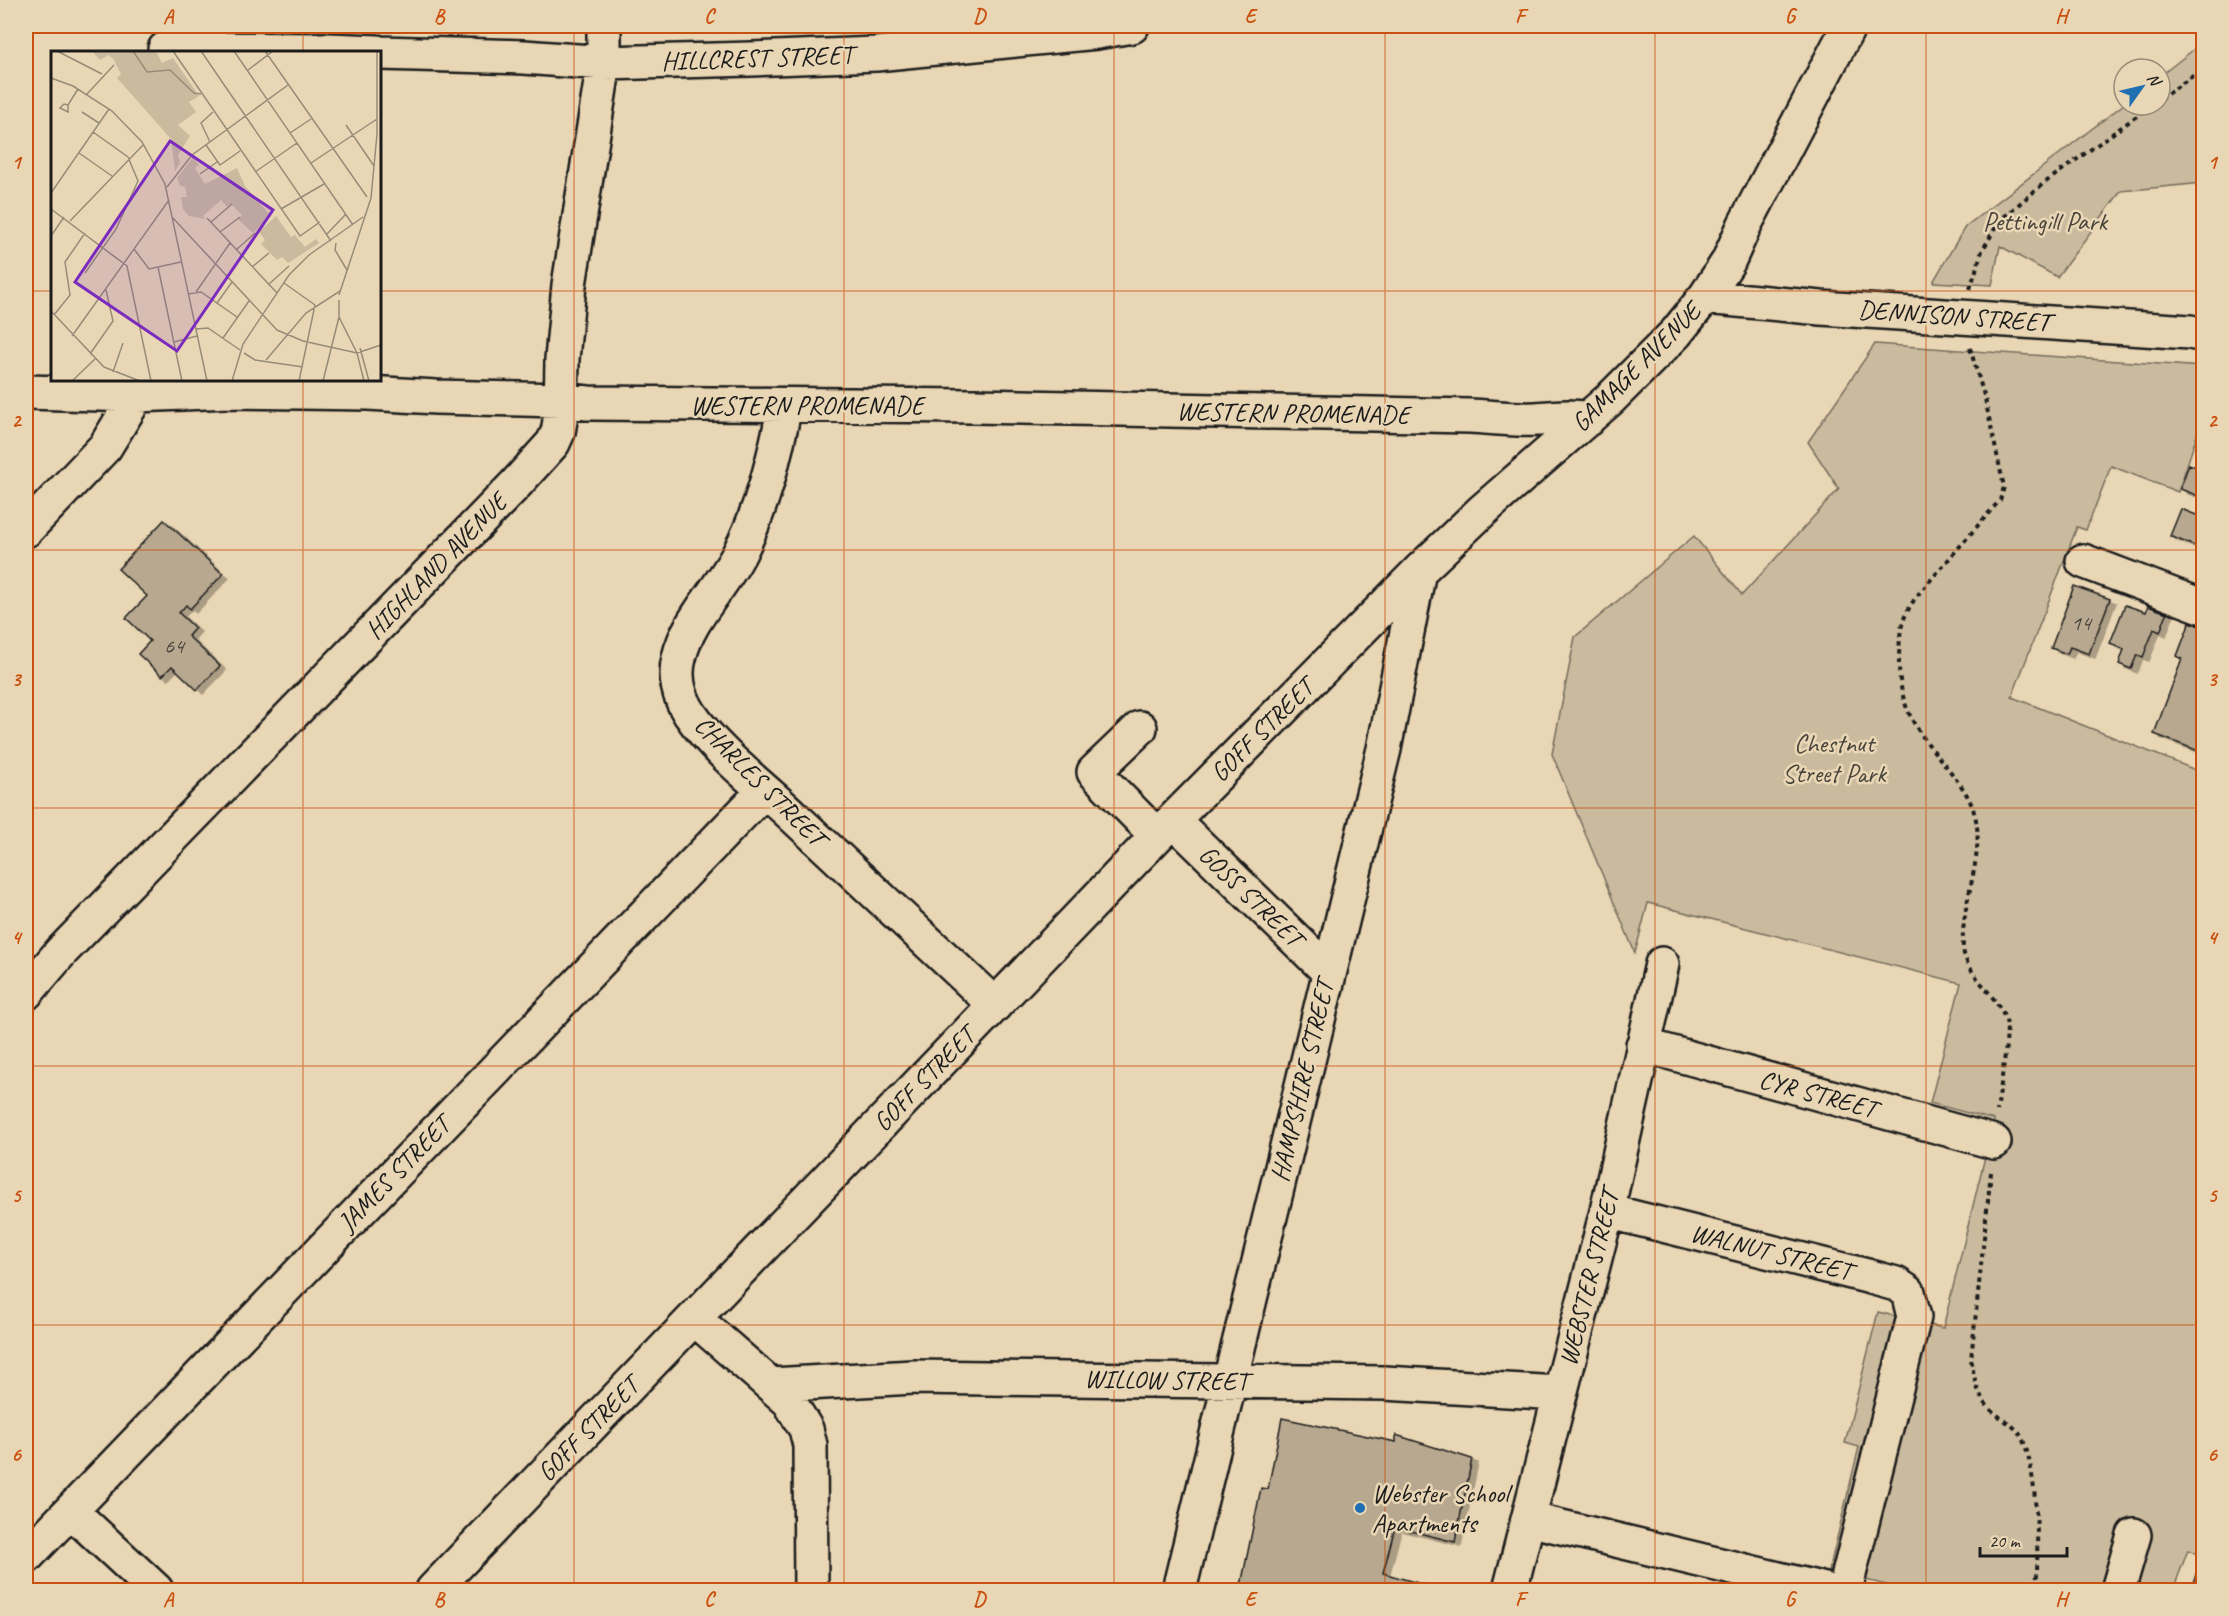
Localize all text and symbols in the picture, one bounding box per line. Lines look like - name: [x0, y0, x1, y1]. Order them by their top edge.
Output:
- text: A: [163, 4, 175, 29]
- text: B: [434, 4, 446, 29]
- text: C: [704, 4, 716, 29]
- text: D: [973, 4, 987, 29]
- text: E: [1245, 4, 1259, 29]
- text: F: [1515, 4, 1529, 29]
- text: G: [1785, 4, 1798, 29]
- text: H: [2055, 4, 2070, 29]
- street label: HILLCREST STREET: [661, 38, 859, 78]
- inset map: [51, 51, 381, 381]
- north arrow: [2112, 57, 2172, 117]
- text: N: [2143, 69, 2166, 91]
- text: 1: [12, 150, 23, 175]
- text: 1: [2208, 150, 2219, 175]
- park label: Pettingill Park: [1983, 205, 2109, 238]
- street label: GAMAGE AVENUE: [1564, 293, 1710, 439]
- street label: DENNISON STREET: [1857, 293, 2058, 340]
- street label: WESTERN PROMENADE: [691, 389, 927, 422]
- street label: WESTERN PROMENADE: [1176, 394, 1413, 432]
- text: 2: [12, 408, 23, 433]
- text: 2: [2208, 408, 2219, 433]
- street label: HIGHLAND AVENUE: [358, 483, 517, 646]
- house number: 14: [2071, 609, 2093, 637]
- house number: 64: [164, 632, 186, 660]
- text: 3: [12, 667, 23, 692]
- text: 3: [2208, 667, 2219, 692]
- street label: GOFF STREET: [1203, 668, 1324, 789]
- street label: CHARLES STREET: [688, 709, 837, 858]
- park label: Chestnut Street Park: [1782, 727, 1887, 790]
- street label: GOSS STREET: [1192, 838, 1314, 957]
- text: 4: [12, 925, 24, 950]
- text: 4: [2208, 925, 2220, 950]
- street label: HAMPSHIRE STREET: [1263, 972, 1342, 1185]
- street label: GOFF STREET: [866, 1016, 985, 1138]
- street label: CYR STREET: [1756, 1063, 1885, 1127]
- street label: JAMES STREET: [329, 1106, 461, 1240]
- street label: WEBSTER STREET: [1551, 1180, 1628, 1369]
- text: 5: [12, 1183, 23, 1208]
- text: 5: [2208, 1183, 2219, 1208]
- street label: WALNUT STREET: [1687, 1216, 1861, 1289]
- street label: WILLOW STREET: [1084, 1362, 1254, 1398]
- street label: GOFF STREET: [530, 1366, 649, 1488]
- text: 6: [11, 1442, 22, 1467]
- text: 6: [2207, 1442, 2218, 1467]
- place label: Webster School Apartments: [1372, 1477, 1513, 1540]
- marker: Webster School Apartments: [1353, 1501, 1367, 1515]
- scale bar: [1980, 1520, 2067, 1558]
- text: 20 m: [1989, 1530, 2022, 1552]
- text: A: [163, 1587, 175, 1612]
- text: B: [434, 1587, 446, 1612]
- text: C: [704, 1587, 716, 1612]
- text: D: [973, 1587, 987, 1612]
- text: E: [1245, 1587, 1259, 1612]
- text: F: [1515, 1587, 1529, 1612]
- text: G: [1785, 1587, 1798, 1612]
- text: H: [2055, 1587, 2070, 1612]

